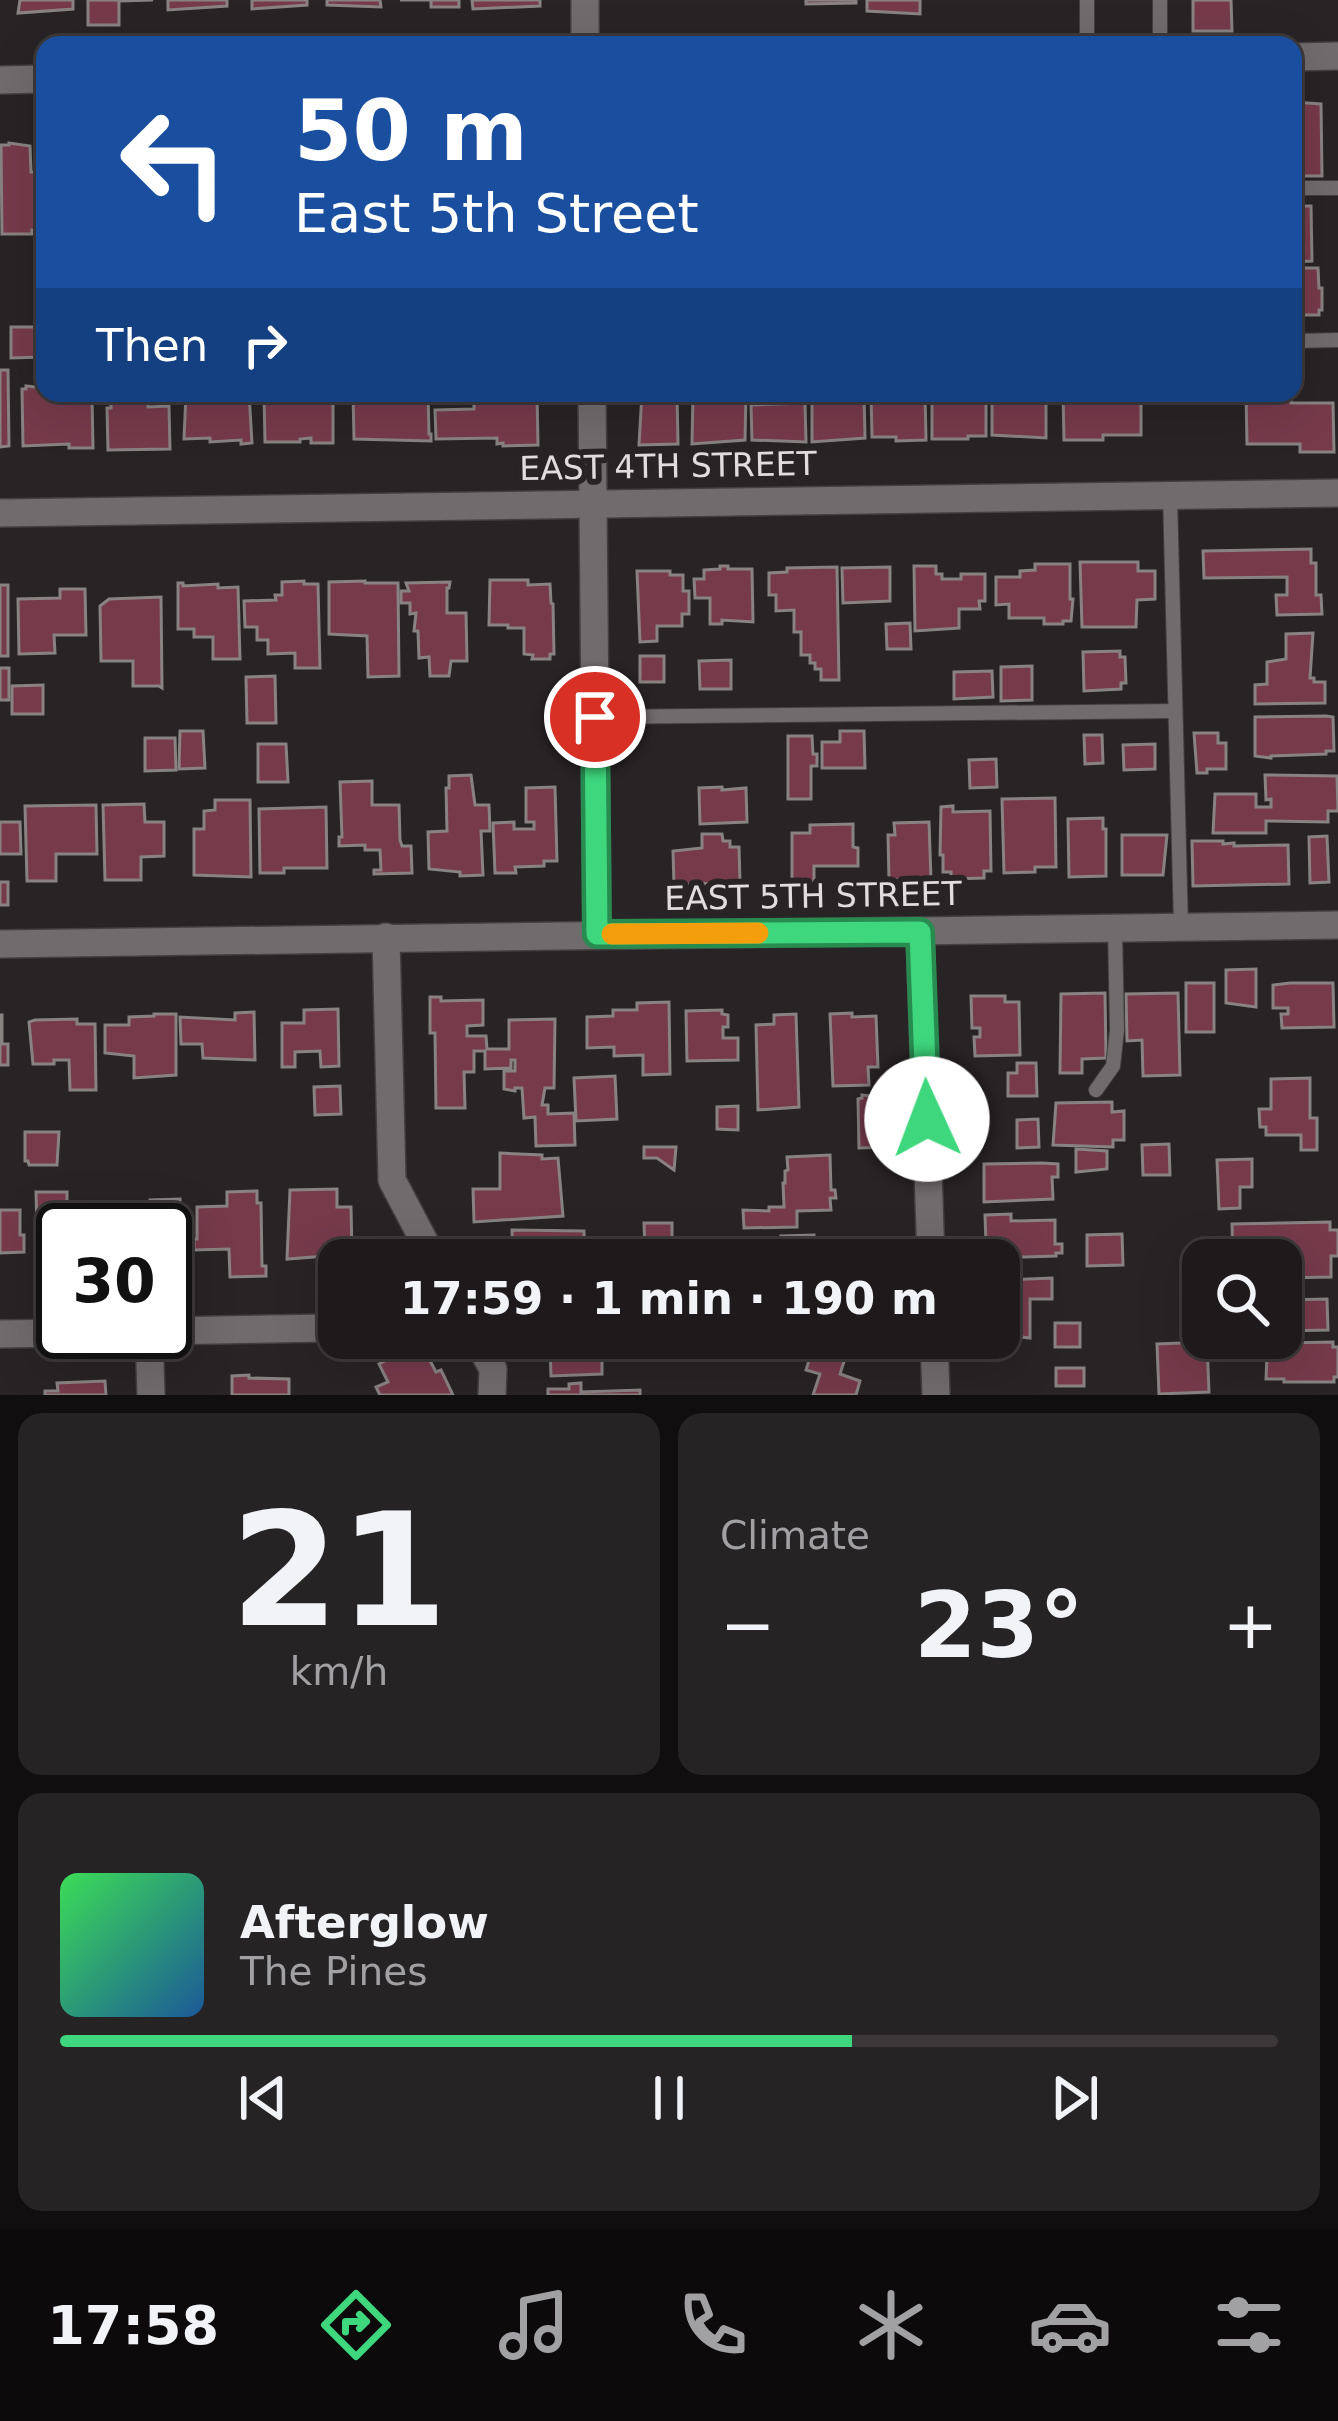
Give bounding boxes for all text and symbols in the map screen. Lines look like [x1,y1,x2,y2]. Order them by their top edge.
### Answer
text: 50 m [294,82,528,180]
icon: left [96,84,252,240]
text: East 5th Street [294,182,699,245]
icon: right [232,312,298,378]
text: Then [96,319,208,372]
street label: EAST 4TH STREET [519,444,818,488]
pin [544,666,646,768]
icon: arrive [562,684,628,750]
street label: EAST 5TH STREET [664,874,963,918]
position arrow [864,1056,990,1182]
speed limit sign: 30 [36,1203,192,1359]
map controls [1182,1239,1302,1359]
button: search [1182,1239,1302,1359]
text: 17:59 · 1 min · 190 m [400,1272,938,1325]
text: 21 [230,1480,448,1662]
text: Climate [720,1513,870,1558]
text: 23° [914,1573,1084,1678]
text: − [720,1587,775,1664]
text: + [1223,1587,1278,1664]
text: km/h [290,1649,388,1694]
text: Afterglow [240,1896,489,1949]
text: The Pines [240,1949,427,1994]
icon: previous [230,2065,296,2131]
icon: pause [636,2065,702,2131]
icon: next [1042,2065,1108,2131]
icon: directions [314,2283,398,2367]
icon: music [492,2283,576,2367]
icon: phone [671,2283,755,2367]
icon: climate [849,2283,933,2367]
icon: car [1028,2283,1112,2367]
icon: filters [1207,2283,1291,2367]
text: 17:58 [47,2294,219,2357]

